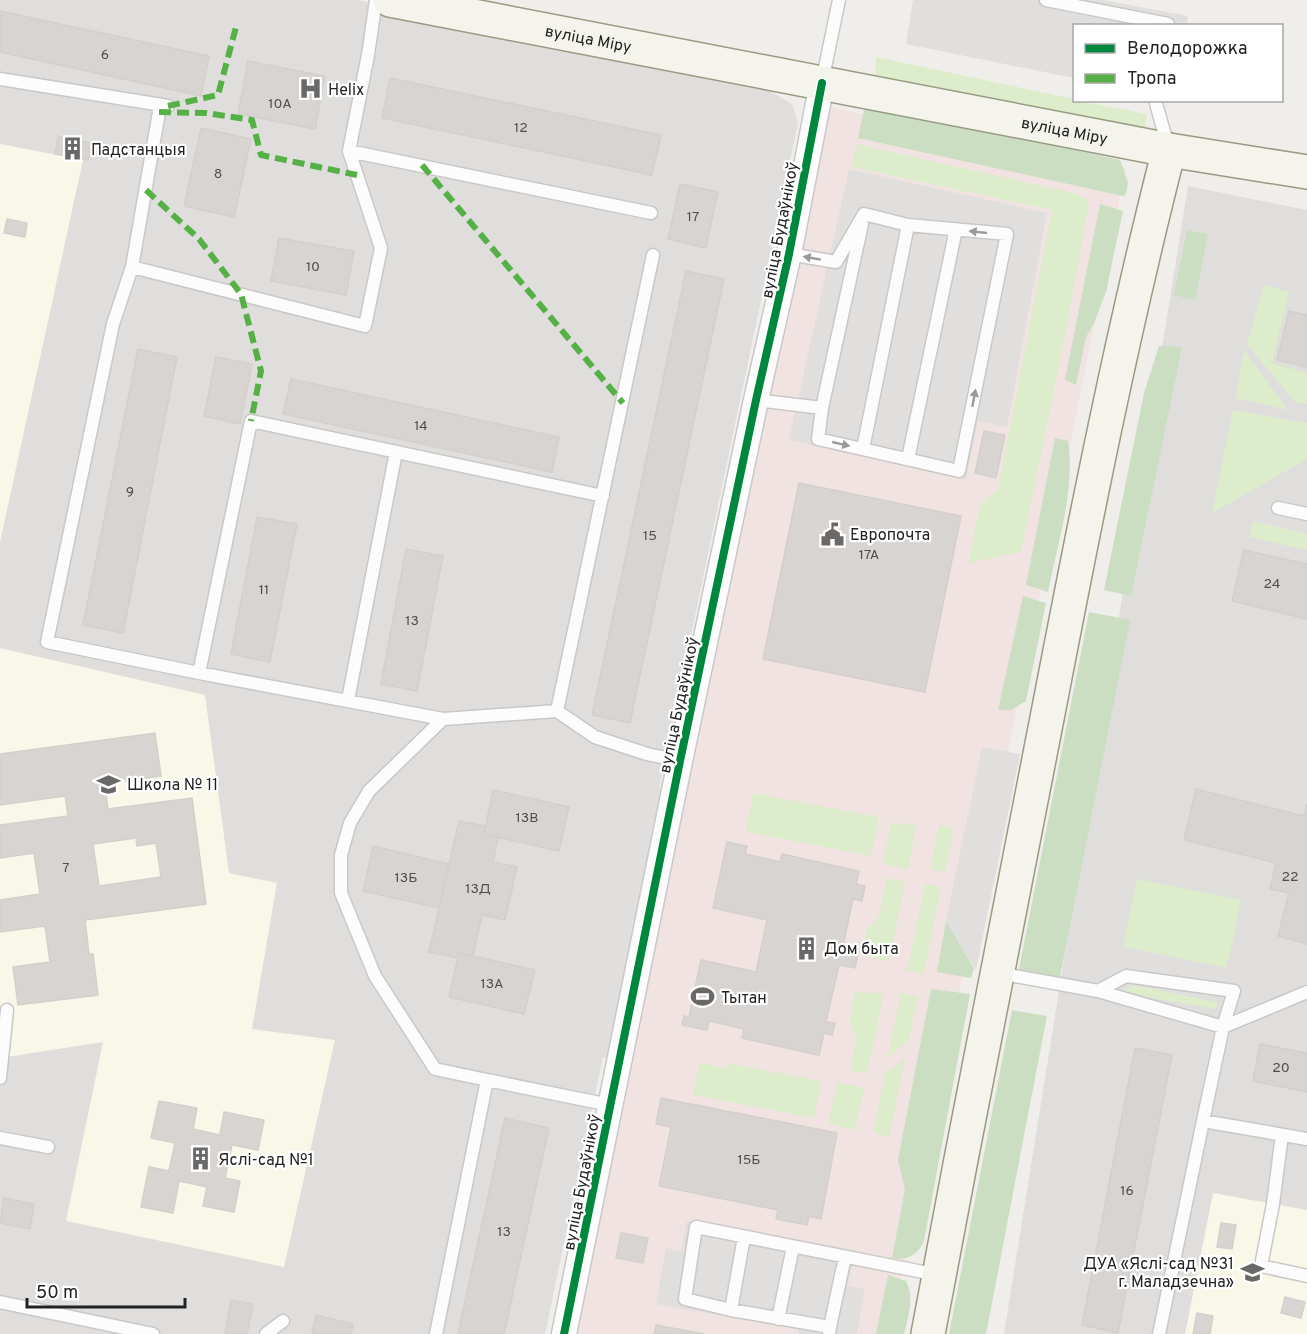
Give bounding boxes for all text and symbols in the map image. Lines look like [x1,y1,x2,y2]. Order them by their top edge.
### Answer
street label: вуліца Міру [543,22,633,58]
legend [1073,24,1283,102]
text: Велодорожка [1127,38,1247,61]
house number: 6 [101,47,109,64]
text: Тропа [1127,68,1176,91]
hospital icon: Helix [297,76,323,102]
place label: Helix [328,81,364,101]
house number: 10А [268,96,292,113]
street label: вуліца Міру [1019,114,1109,150]
house number: 12 [514,120,528,137]
building icon: Падстанцыя [60,136,86,162]
place label: Падстанцыя [91,141,186,161]
street label: вуліца Будаўнікоў [758,161,804,300]
house number: 8 [214,166,222,183]
house number: 17 [687,209,699,226]
one-way arrow [969,227,988,237]
one-way arrow [802,253,821,262]
house number: 10 [306,259,320,276]
one-way arrow [969,388,979,407]
house number: 14 [414,418,428,435]
one-way arrow [832,440,851,450]
house number: 9 [126,484,134,501]
public building icon: Европочта [819,521,845,547]
place label: Европочта [850,526,930,546]
house number: 15 [643,528,657,545]
house number: 17А [859,547,879,564]
house number: 24 [1263,576,1281,593]
house number: 11 [259,582,269,599]
house number: 13 [405,613,419,630]
street label: вуліца Будаўнікоў [656,636,704,775]
school or university icon: Школа № 11 [96,771,122,797]
place label: Школа № 11 [127,776,218,796]
house number: 13В [516,810,538,827]
house number: 7 [62,860,70,877]
house number: 22 [1281,869,1299,886]
house number: 13Б [395,870,417,887]
house number: 13Д [465,881,491,898]
building icon: Дом быта [793,935,819,961]
place label: Дом быта [824,940,899,960]
house number: 13А [480,976,504,993]
sports icon: Тытан [690,984,716,1010]
place label: Тытан [721,989,767,1009]
house number: 20 [1272,1060,1290,1077]
street label: вуліца Будаўнікоў [560,1113,606,1252]
building icon: Яслі-сад №1 [187,1146,213,1172]
place label: Яслі-сад №1 [218,1151,314,1171]
house number: 15Б [737,1152,761,1169]
house number: 16 [1120,1183,1134,1200]
house number: 13 [497,1224,511,1241]
place label: ДУА «Яслі-сад №31 г. Маладзечна» [1083,1255,1234,1293]
school or university icon: ДУА «Яслі-сад №31 г. Маладзечна» [1239,1259,1265,1285]
scale bar [27,1271,184,1309]
text: 50 m [36,1282,78,1305]

